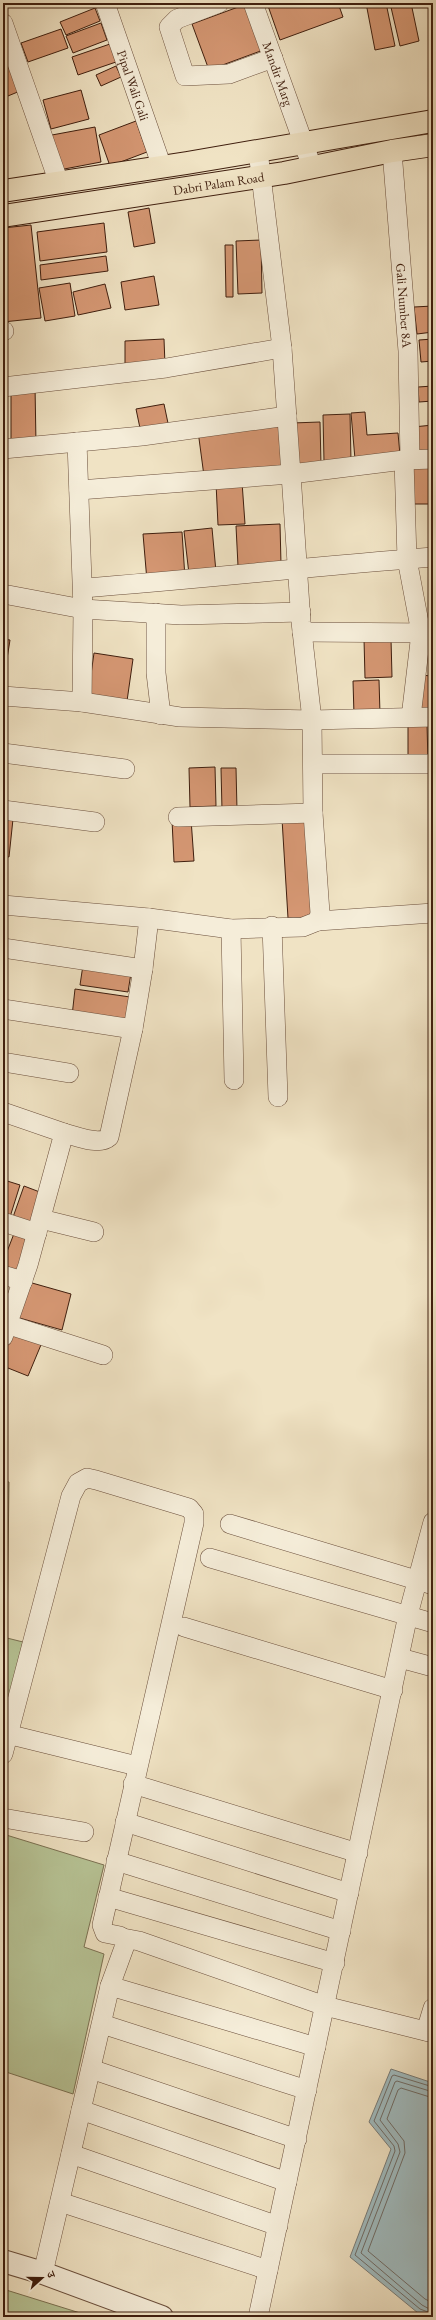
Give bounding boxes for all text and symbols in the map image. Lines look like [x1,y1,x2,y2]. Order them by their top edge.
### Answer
street label: Mandir Marg [259,39,298,108]
street label: Pipal Wali Gali [113,48,154,123]
street label: Dabri Palam Road [172,168,266,198]
street label: Gali Number 8A [393,263,416,349]
north arrow [22,2258,62,2298]
text: उ [43,2268,59,2281]

